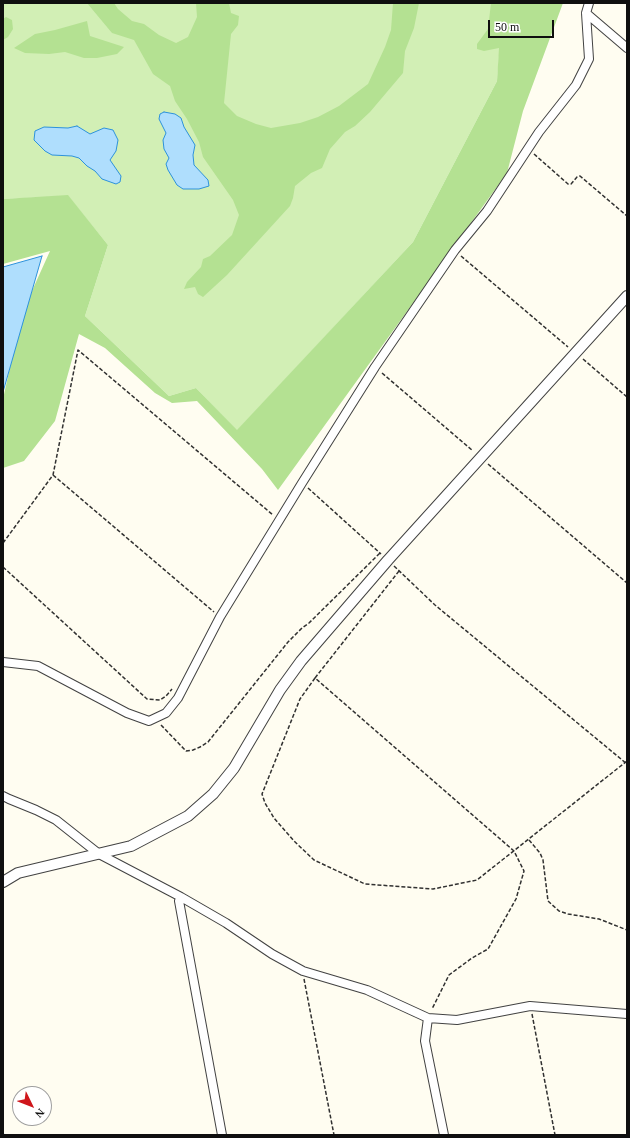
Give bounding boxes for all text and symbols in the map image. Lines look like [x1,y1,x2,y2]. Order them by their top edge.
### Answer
scale bar [490,12,556,38]
text: 50 m [495,20,519,34]
north arrow [12,1086,52,1126]
text: N [33,1106,47,1120]

